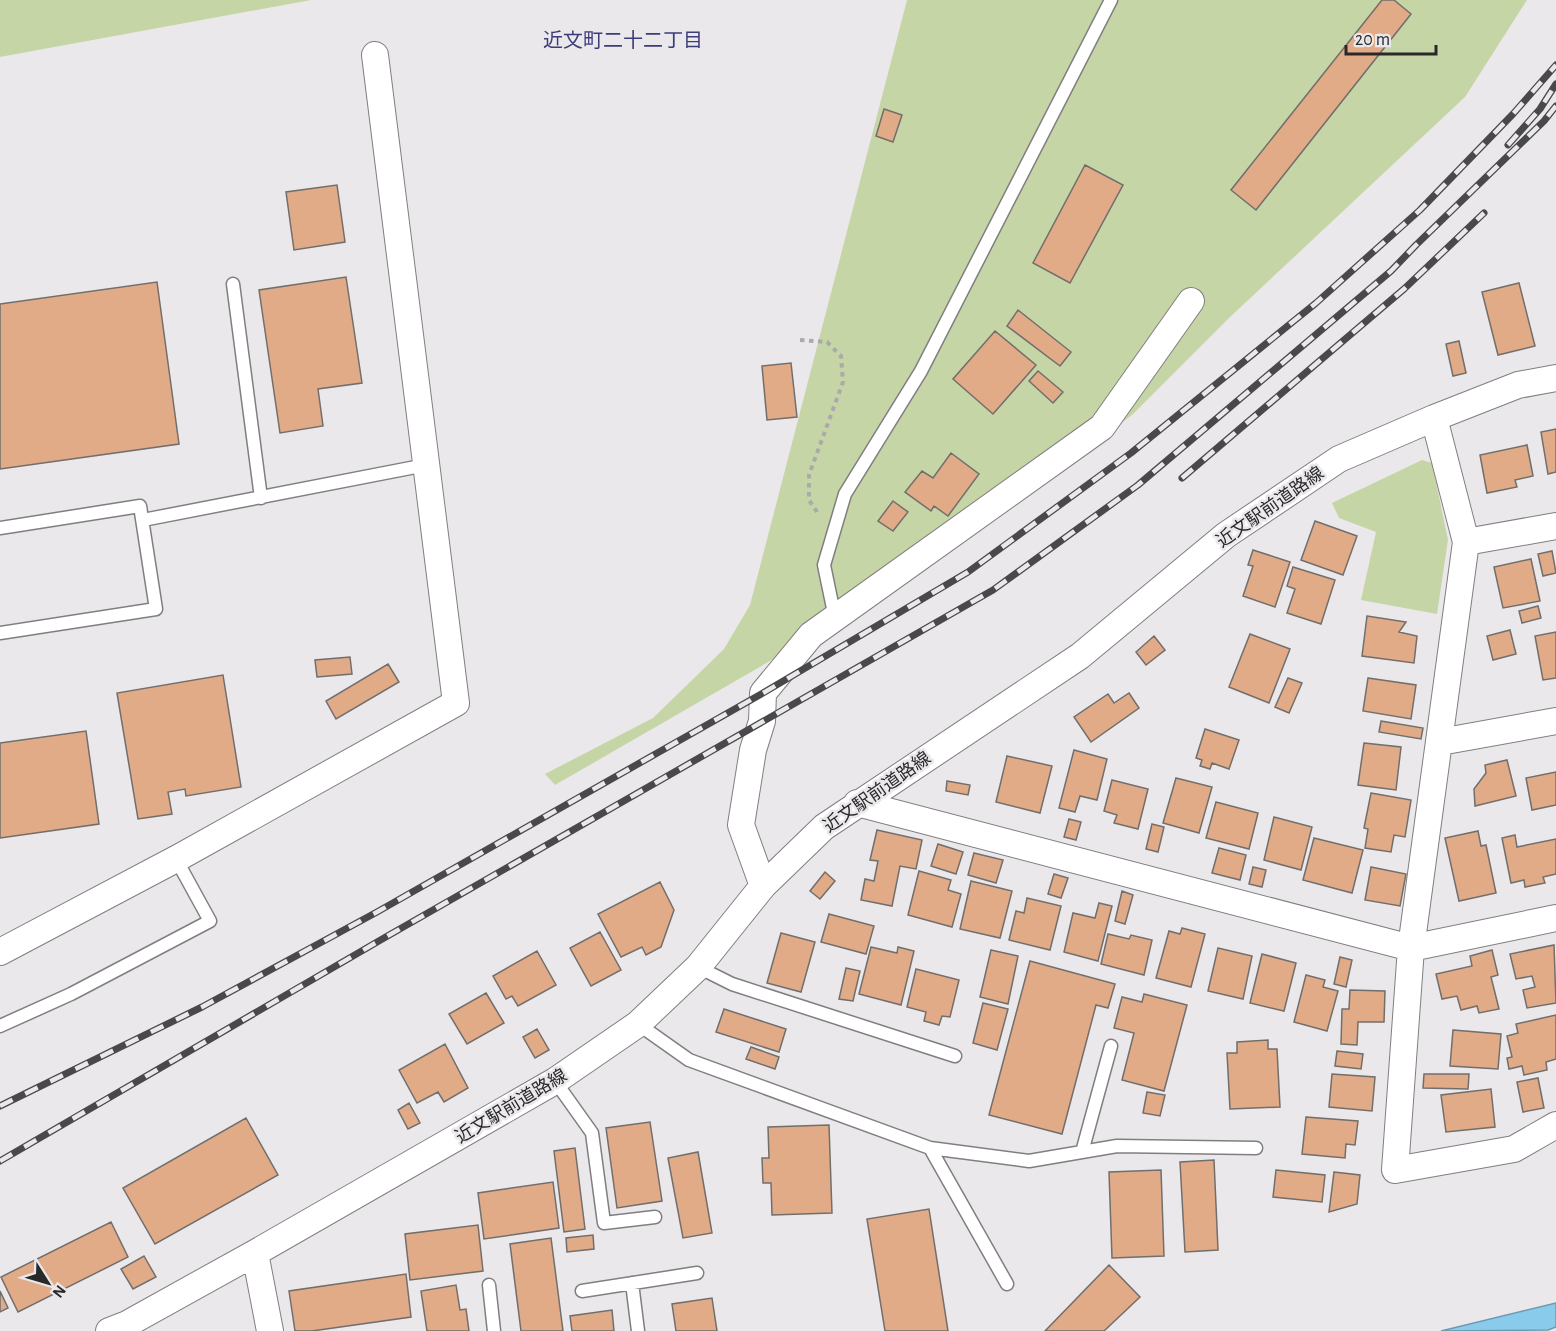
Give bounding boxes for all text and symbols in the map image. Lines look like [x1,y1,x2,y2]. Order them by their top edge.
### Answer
scale bar [1346,18,1436,56]
district label: 近文町二十二丁目 [543,30,703,51]
text: 20 m [1355,31,1390,49]
street label: 近文駅前道路線 [1213,463,1327,551]
street label: 近文駅前道路線 [820,748,934,836]
street label: 近文駅前道路線 [452,1065,570,1147]
north arrow [18,1253,78,1313]
text: N [49,1282,69,1301]

